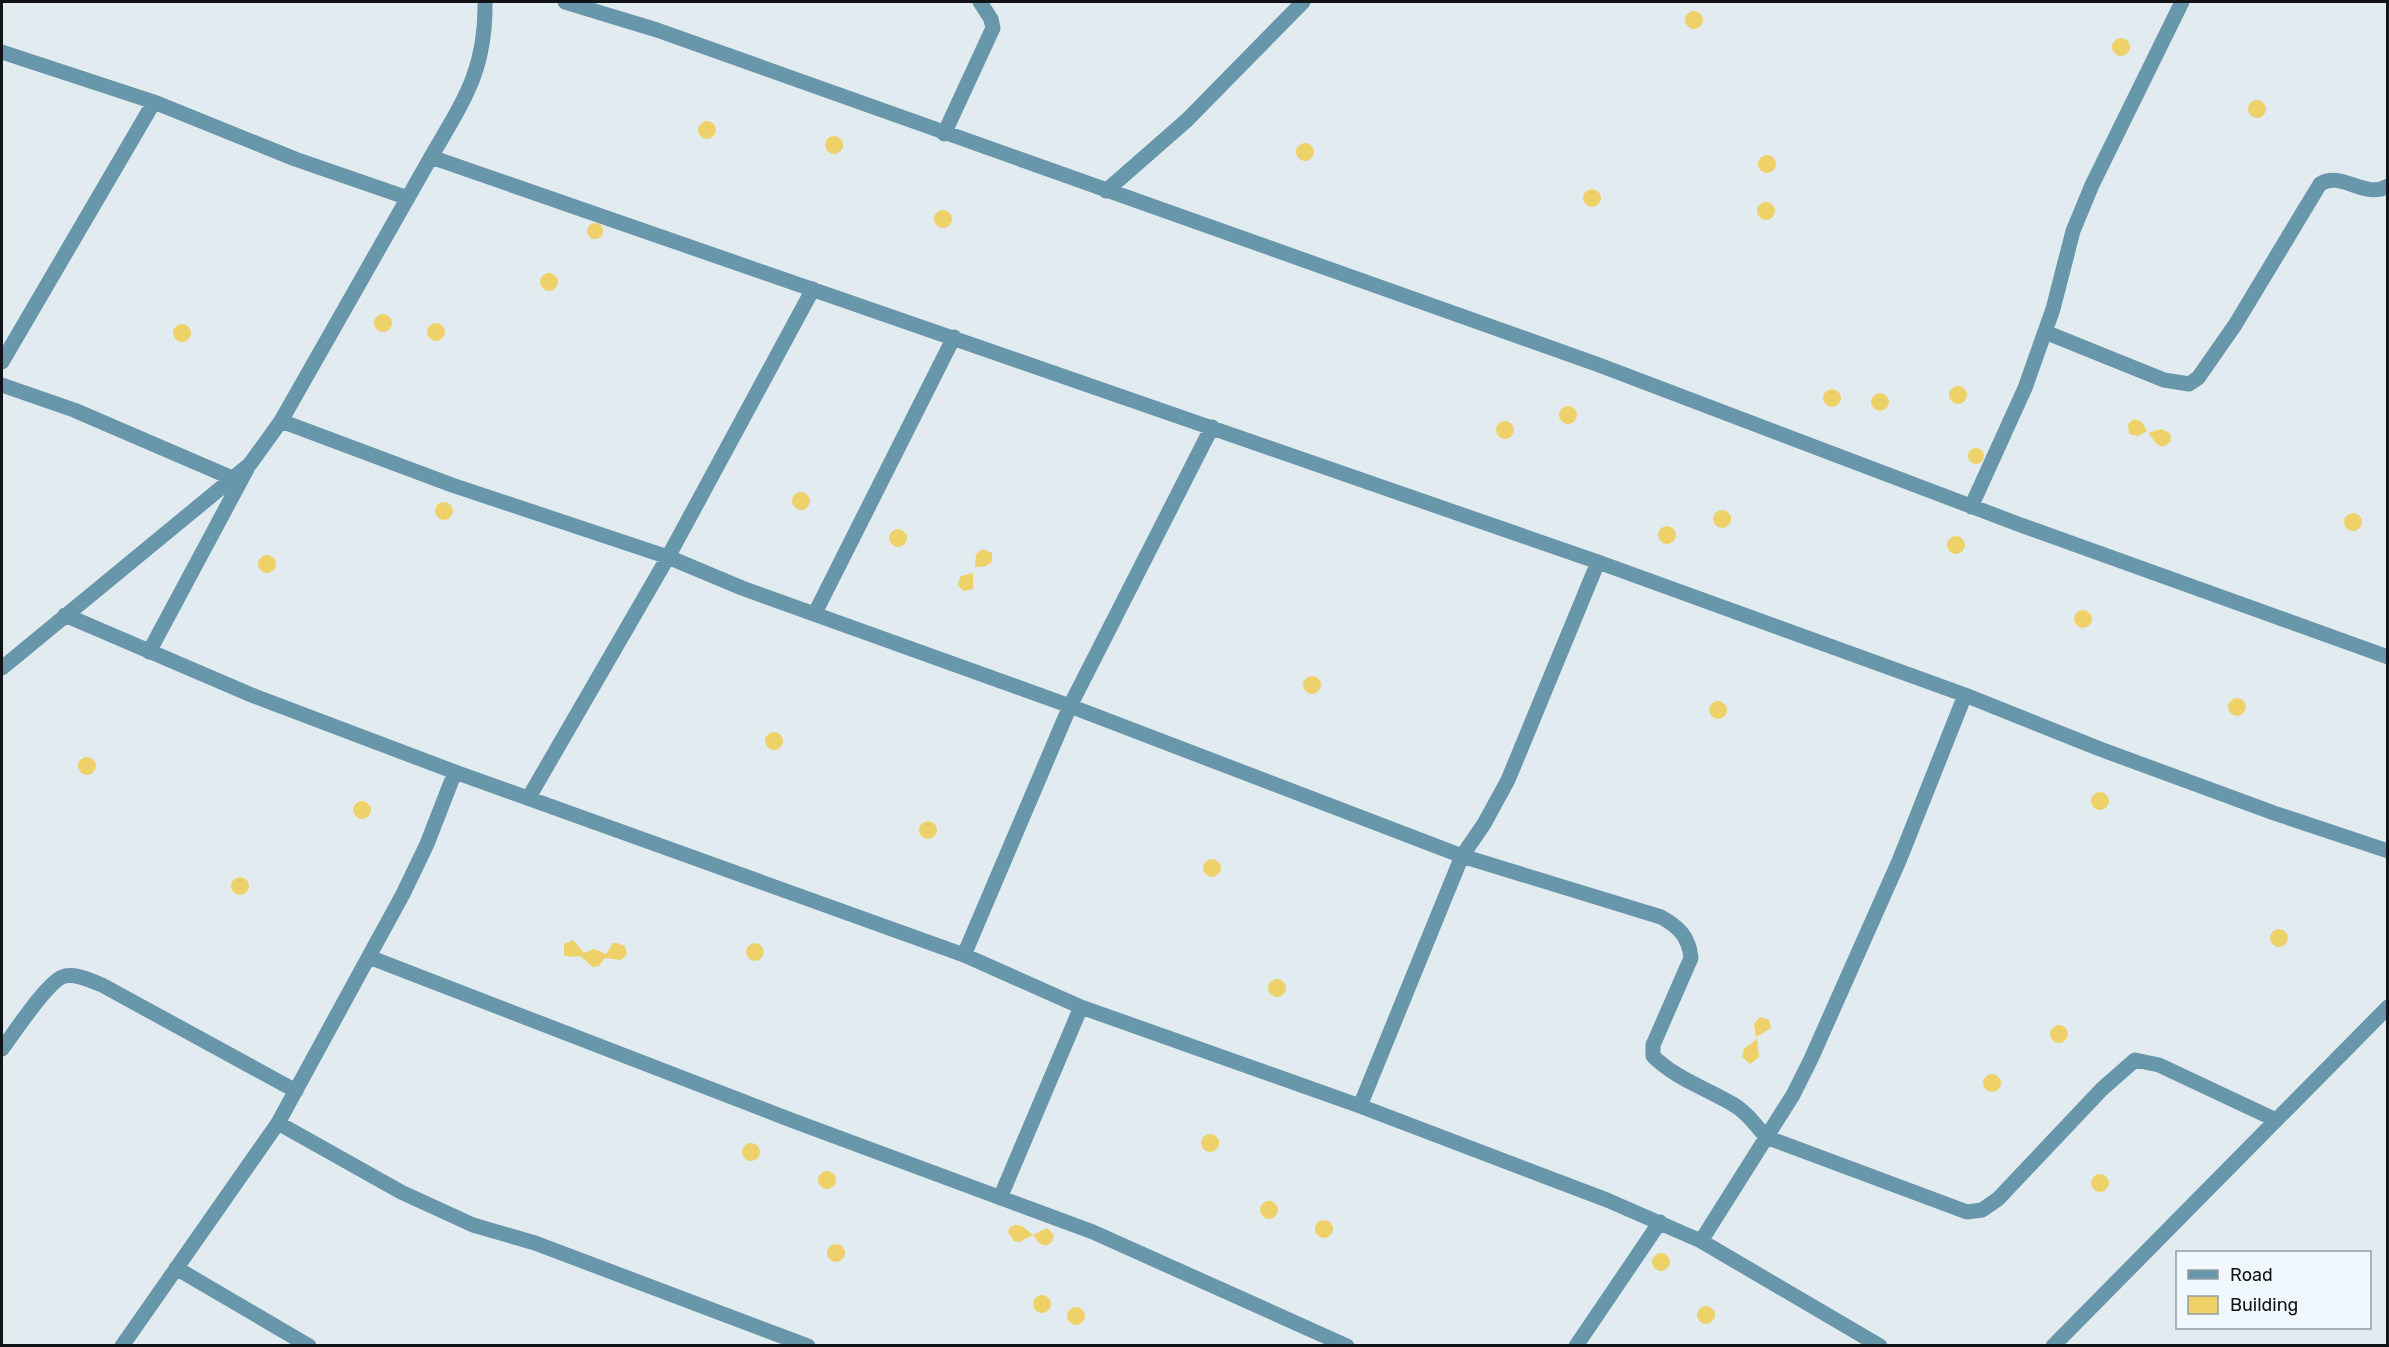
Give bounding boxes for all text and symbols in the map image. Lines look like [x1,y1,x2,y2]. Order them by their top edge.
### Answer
legend [2176,1251,2371,1329]
text: Road [2230,1264,2273,1286]
text: Building [2230,1294,2298,1316]

